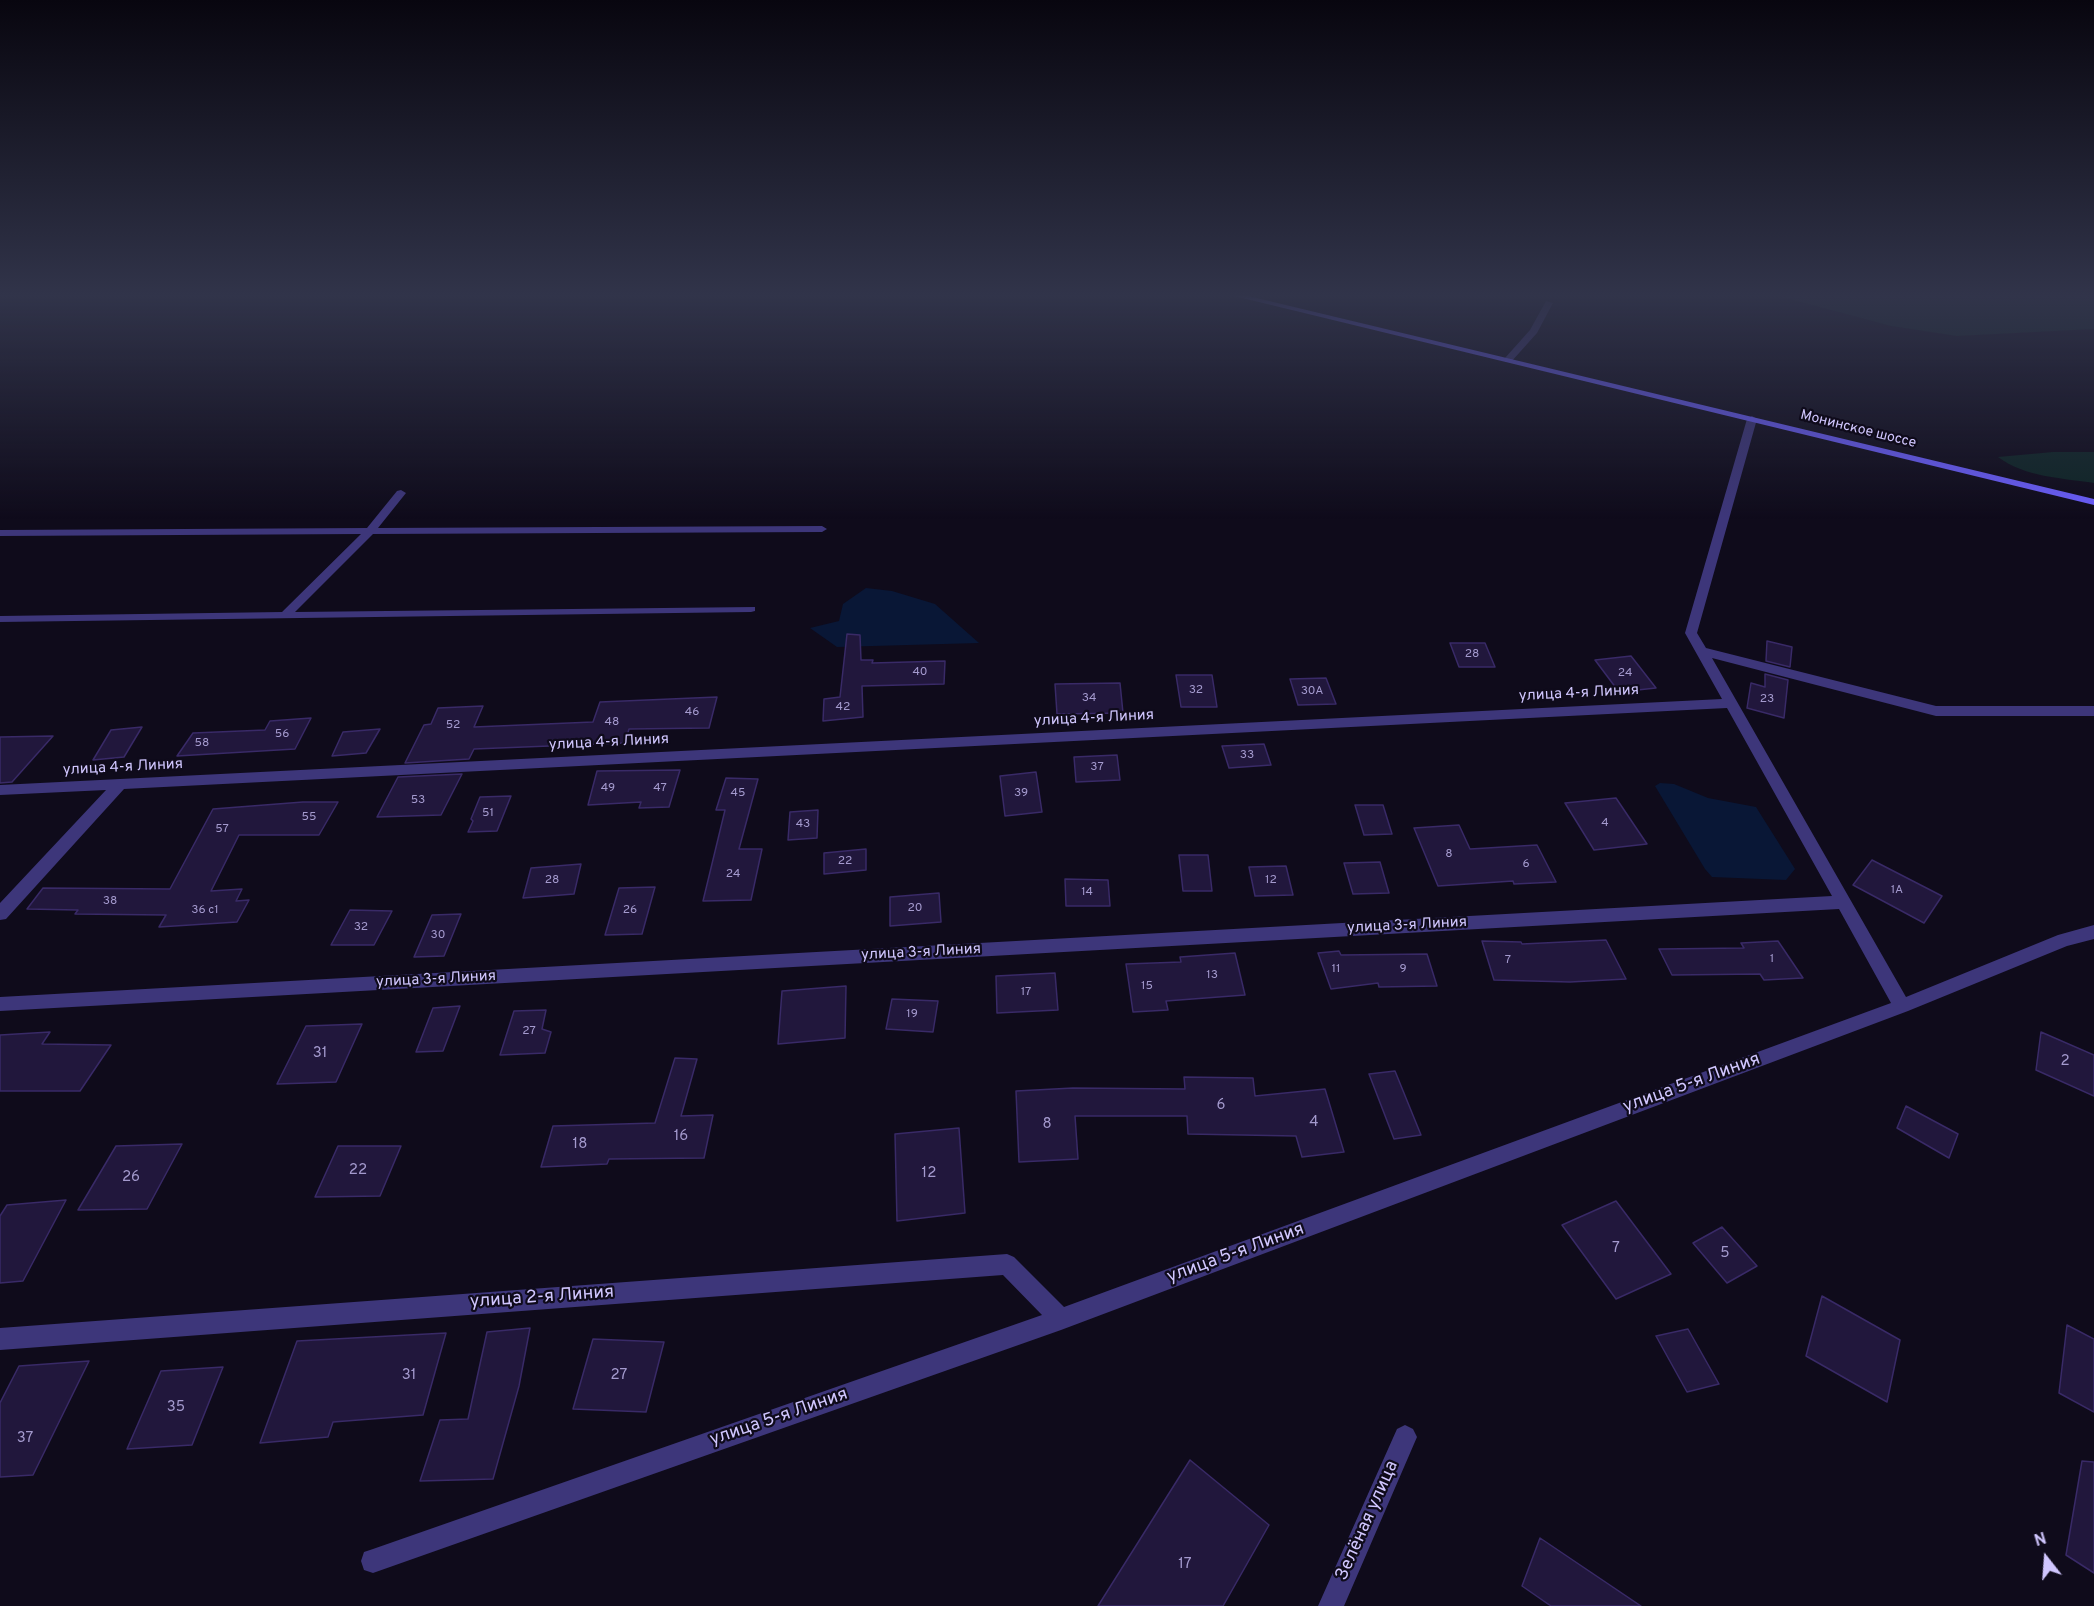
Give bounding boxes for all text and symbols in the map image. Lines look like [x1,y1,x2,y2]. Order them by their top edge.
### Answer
street label: Монинское шоссе [1798,407,1918,453]
house number: 28 [1465,648,1479,662]
house number: 40 [912,666,928,680]
house number: 24 [1618,667,1632,681]
street label: улица 4-я Линия [1518,682,1640,706]
house number: 32 [1189,684,1203,698]
house number: 30А [1301,685,1323,699]
house number: 34 [1082,692,1096,706]
house number: 23 [1760,693,1774,707]
house number: 42 [836,701,850,715]
house number: 46 [685,706,699,720]
street label: улица 4-я Линия [1033,707,1155,731]
house number: 48 [605,716,619,730]
house number: 52 [446,719,460,733]
house number: 56 [275,728,289,742]
street label: улица 4-я Линия [548,731,670,755]
house number: 58 [195,737,209,751]
house number: 33 [1240,749,1254,763]
street label: улица 4-я Линия [62,756,184,780]
house number: 37 [1090,761,1104,775]
house number: 49 [601,782,615,796]
house number: 47 [653,782,667,796]
house number: 45 [731,787,745,801]
house number: 39 [1014,787,1028,801]
house number: 53 [411,794,425,808]
house number: 51 [482,807,494,821]
house number: 55 [302,811,316,825]
house number: 4 [1601,817,1609,831]
house number: 43 [796,818,810,832]
house number: 57 [215,823,229,837]
house number: 8 [1445,848,1453,862]
house number: 22 [838,855,852,869]
house number: 6 [1522,858,1530,872]
house number: 24 [726,868,740,882]
house number: 28 [545,874,559,888]
house number: 12 [1265,874,1277,888]
house number: 1А [1891,884,1903,898]
house number: 14 [1081,886,1093,900]
house number: 38 [103,895,117,909]
house number: 20 [907,902,923,916]
house number: 36 с1 [191,904,219,918]
house number: 26 [623,904,637,918]
street label: улица 3-я Линия [1347,914,1467,938]
house number: 32 [354,921,368,935]
house number: 30 [431,929,445,943]
street label: улица 3-я Линия [861,941,981,965]
house number: 1 [1770,953,1774,967]
house number: 7 [1505,954,1511,968]
house number: 11 [1332,963,1340,977]
house number: 9 [1399,963,1407,977]
street label: улица 3-я Линия [376,968,496,992]
house number: 13 [1206,969,1218,983]
house number: 15 [1141,980,1153,994]
house number: 17 [1021,986,1031,1000]
house number: 19 [906,1008,918,1022]
house number: 27 [522,1025,536,1039]
house number: 31 [313,1045,327,1063]
street label: улица 5-я Линия [1620,1049,1764,1119]
house number: 2 [2060,1053,2070,1071]
house number: 6 [1217,1097,1225,1115]
house number: 4 [1309,1114,1319,1132]
house number: 8 [1042,1116,1052,1134]
house number: 16 [674,1128,688,1146]
house number: 18 [573,1136,587,1154]
house number: 22 [349,1162,367,1180]
house number: 12 [922,1165,936,1183]
house number: 26 [122,1169,140,1187]
street label: улица 5-я Линия [1164,1219,1308,1289]
house number: 7 [1612,1240,1620,1258]
house number: 5 [1720,1245,1730,1263]
street label: улица 2-я Линия [469,1282,615,1314]
house number: 31 [402,1367,416,1385]
house number: 27 [611,1367,627,1385]
street label: улица 5-я Линия [707,1384,851,1452]
house number: 35 [167,1399,185,1417]
house number: 37 [17,1430,33,1448]
street label: Зелёная улица [1332,1458,1404,1584]
north arrow [2016,1528,2076,1588]
text: N [2032,1530,2049,1552]
house number: 17 [1178,1556,1192,1574]

